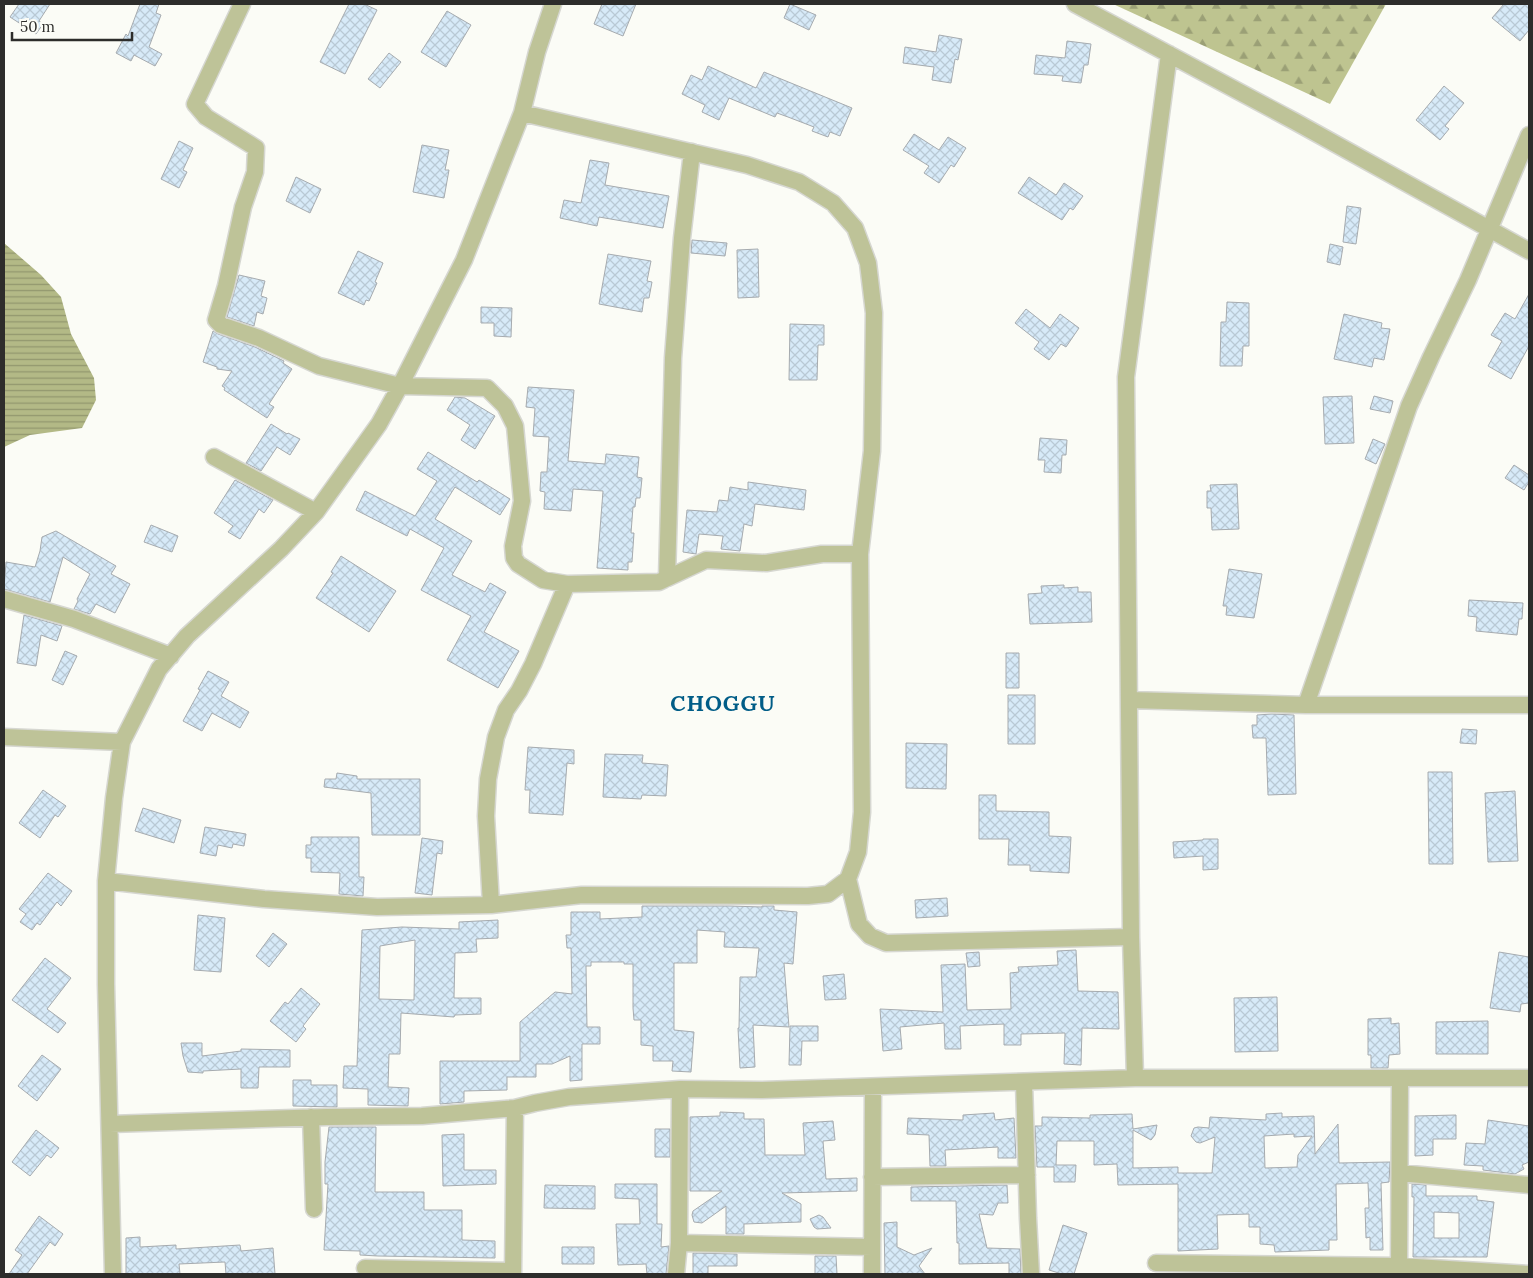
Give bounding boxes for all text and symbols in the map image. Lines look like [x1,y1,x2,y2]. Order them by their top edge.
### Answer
scale bar [12,10,132,42]
text: 50 m [20,17,55,36]
district label: CHOGGU [670,689,776,717]

